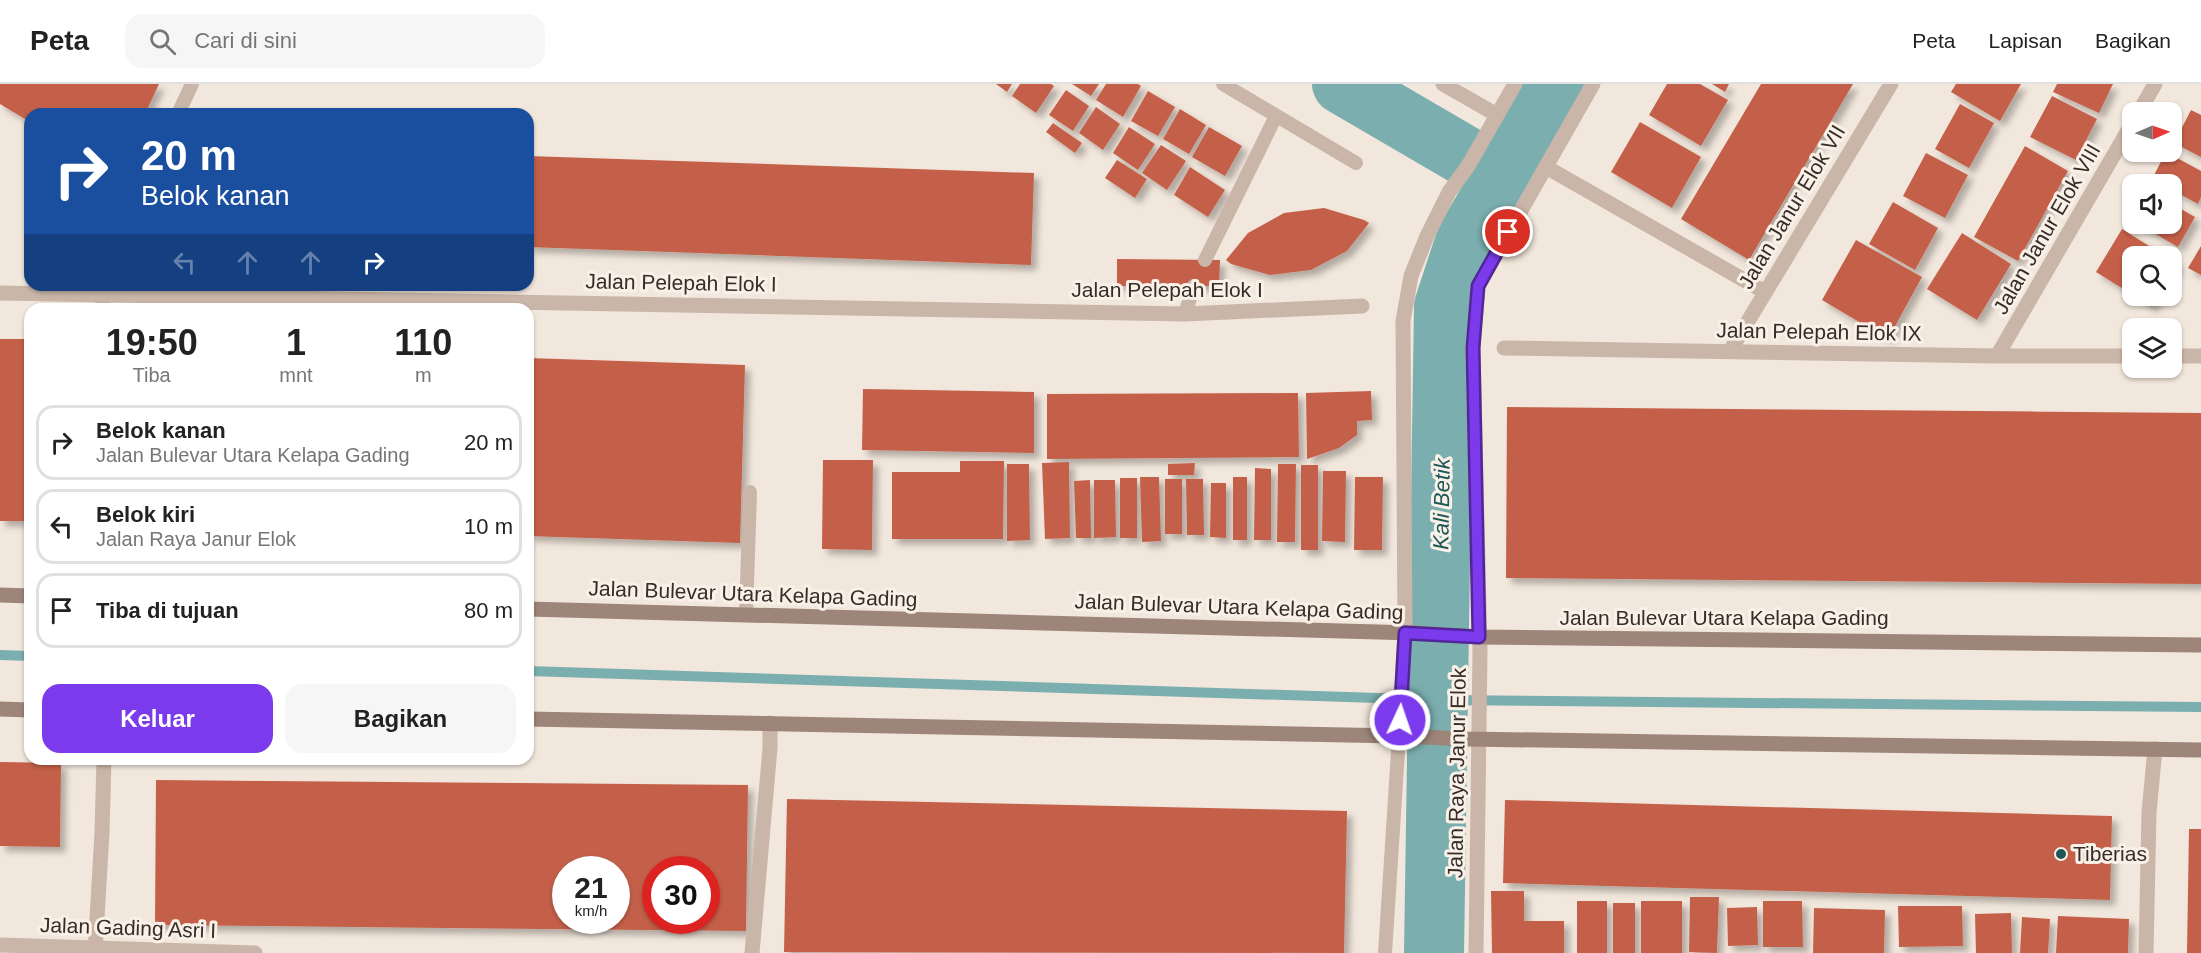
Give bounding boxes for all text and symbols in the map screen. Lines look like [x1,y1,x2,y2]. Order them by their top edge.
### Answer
search box [125,14,545,68]
text: Peta [30,25,89,56]
icon: search [146,25,179,58]
text: Cari di sini [194,28,297,53]
text: Peta [1912,29,1956,52]
text: Lapisan [1989,29,2062,52]
text: Bagikan [2095,29,2171,52]
north arrow [2122,102,2182,162]
map controls [2122,102,2182,378]
street label: Jalan Janur Elok VII [1734,121,1850,293]
icon: right [42,132,120,210]
text: 20 m [141,132,237,179]
street label: Jalan Janur Elok VIII [1988,140,2105,318]
button: sound [2122,174,2182,234]
text: Belok kanan [141,181,290,211]
pin [1482,206,1533,257]
icon: arrive [1491,215,1524,248]
icon: left [168,246,201,279]
icon: ahead [231,246,264,279]
icon: ahead [294,246,327,279]
icon: right [357,246,390,279]
button: search [2122,246,2182,306]
street label: Jalan Pelepah Elok I [585,269,777,296]
street label: Jalan Pelepah Elok I [1071,278,1263,301]
street label: Jalan Pelepah Elok IX [1716,318,1922,345]
button: layers [2122,318,2182,378]
text: 19:50 [106,322,198,363]
text: 1 [286,322,306,363]
text: 110 [394,322,452,363]
text: Tiba [133,364,171,386]
text: mnt [279,364,313,386]
text: m [415,364,432,386]
text: Belok kanan [96,418,226,443]
icon: right [45,426,78,459]
text: 20 m [464,430,513,455]
text: Jalan Bulevar Utara Kelapa Gading [96,444,410,466]
water label: Kali Betik [1428,457,1455,550]
text: Belok kiri [96,502,195,527]
icon: left [45,510,78,543]
text: 10 m [464,514,513,539]
text: Jalan Raya Janur Elok [96,528,296,550]
street label: Jalan Bulevar Utara Kelapa Gading [588,576,918,611]
street label: Jalan Bulevar Utara Kelapa Gading [1074,589,1404,624]
icon: arrive [45,594,78,627]
text: Tiba di tujuan [96,598,239,623]
text: 80 m [464,598,513,623]
street label: Jalan Bulevar Utara Kelapa Gading [1559,606,1889,629]
street label: Jalan Raya Janur Elok [1443,667,1470,878]
button: Keluar [42,684,273,753]
button: Bagikan [285,684,516,753]
position arrow [1368,688,1432,752]
place label: Tiberias [2073,842,2147,865]
marker: Tiberias [2054,847,2068,861]
speed limit sign: 30 [642,856,720,934]
text: 21 [574,871,608,904]
text: km/h [575,902,607,919]
street label: Jalan Gading Asri I [40,913,216,942]

